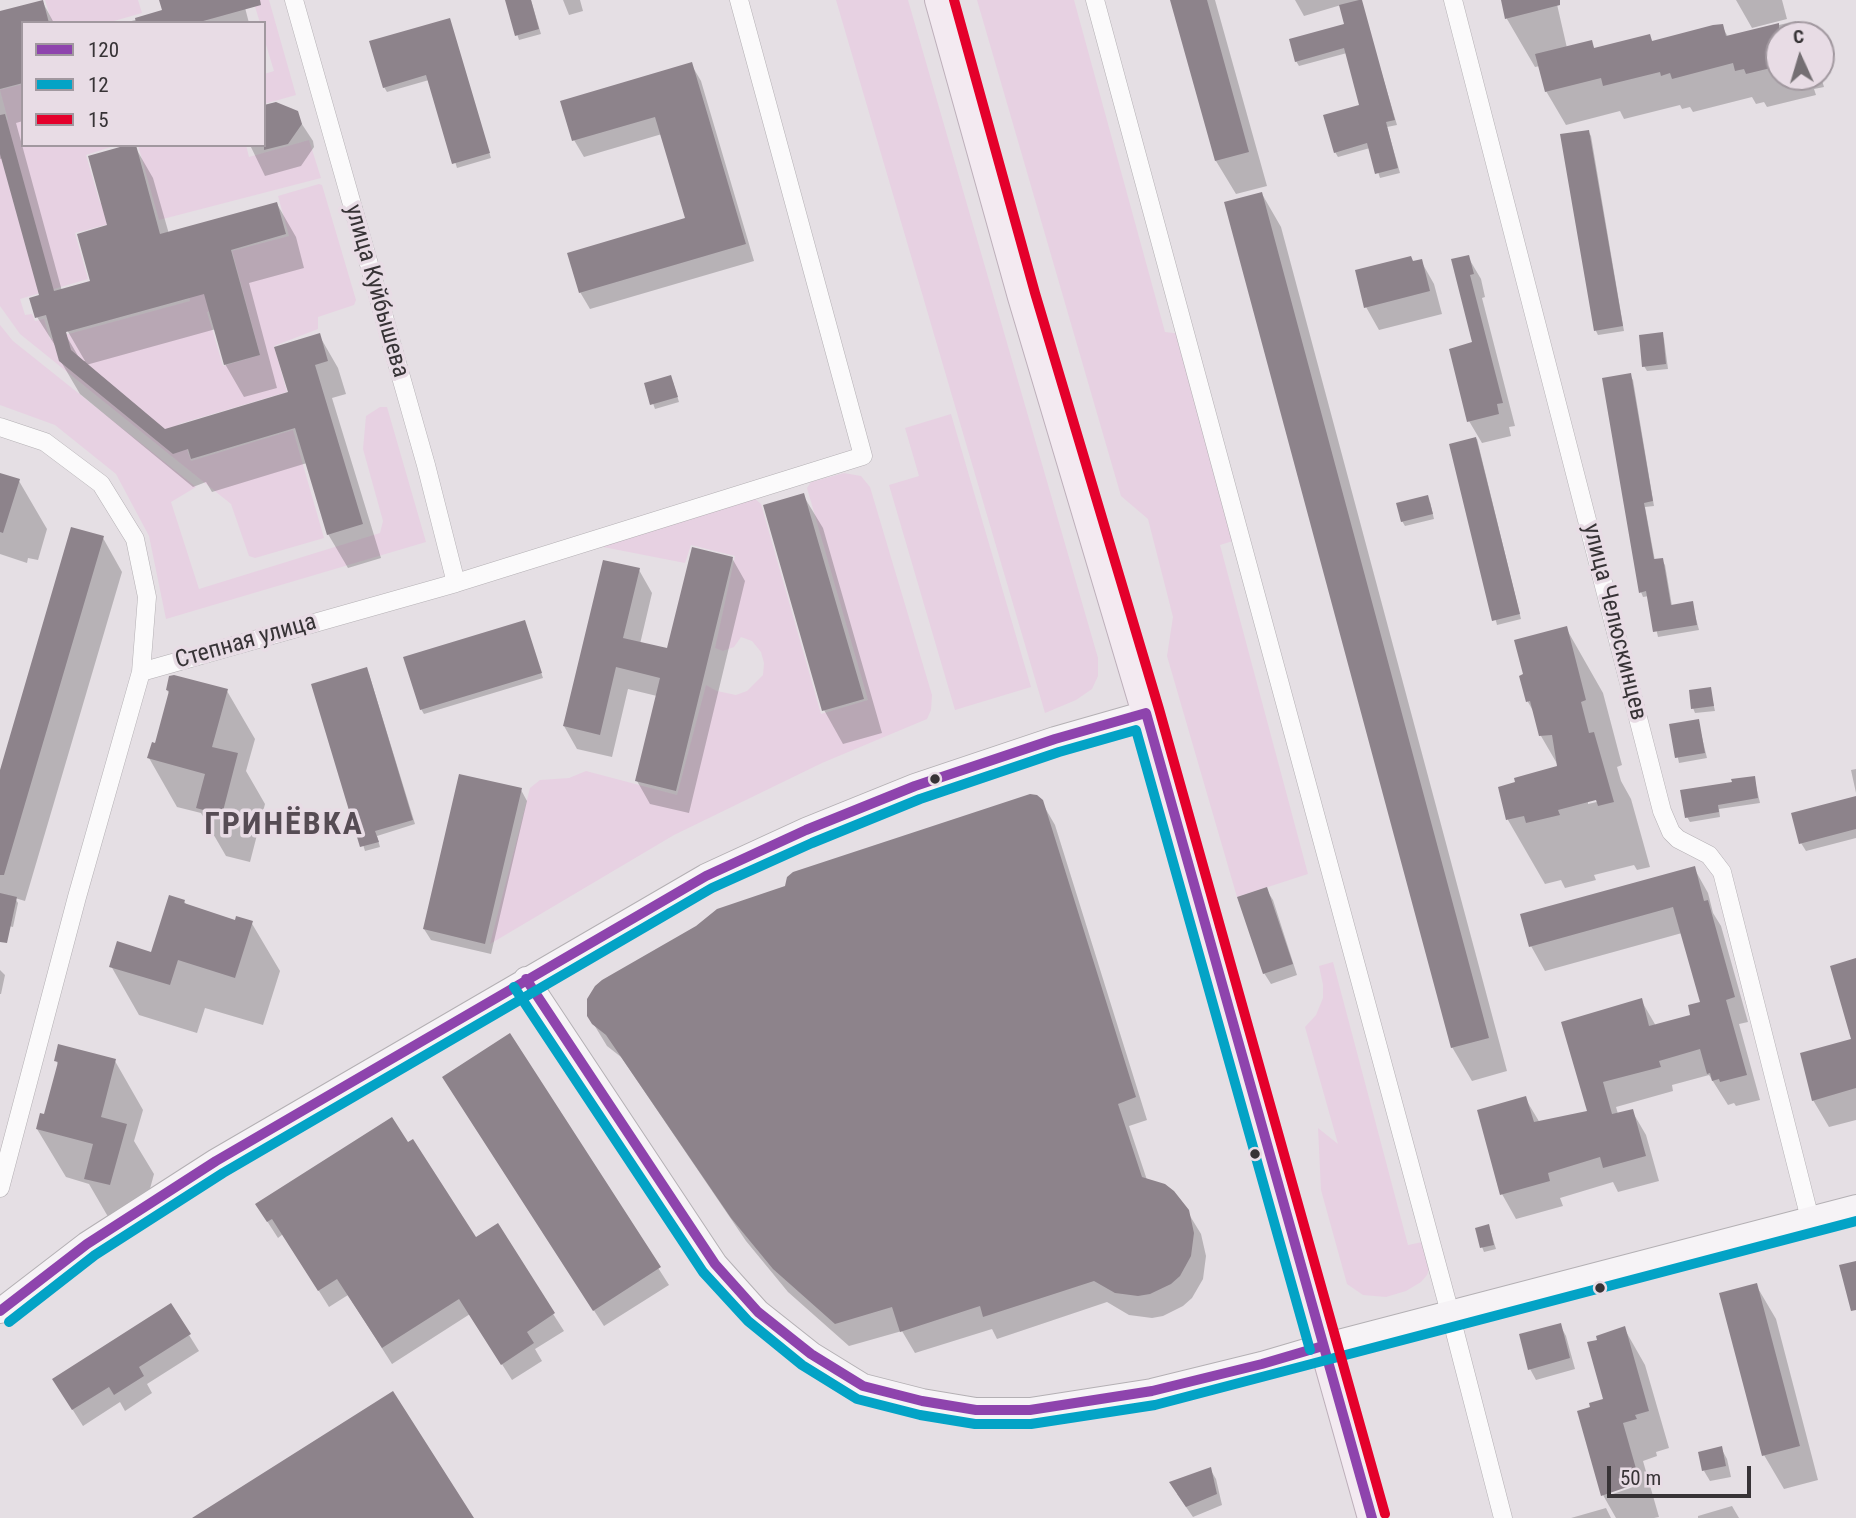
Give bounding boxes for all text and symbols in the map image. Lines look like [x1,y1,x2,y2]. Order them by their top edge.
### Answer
legend [21,21,266,147]
north arrow [1765,21,1835,91]
text: С [1792,25,1805,48]
text: 120 [88,38,119,62]
text: 12 [88,73,109,97]
text: 15 [88,108,109,132]
street label: улица Куйбышева [338,201,414,381]
street label: улица Челюскинцев [1576,521,1652,723]
street label: Степная улица [172,608,320,676]
unlabelled marker [928,772,942,786]
district label: ГРИНЁВКА [205,807,363,845]
unlabelled marker [1248,1147,1262,1161]
unlabelled marker [1593,1281,1607,1295]
scale bar [1611,1452,1755,1496]
text: 50 m [1620,1466,1661,1490]

